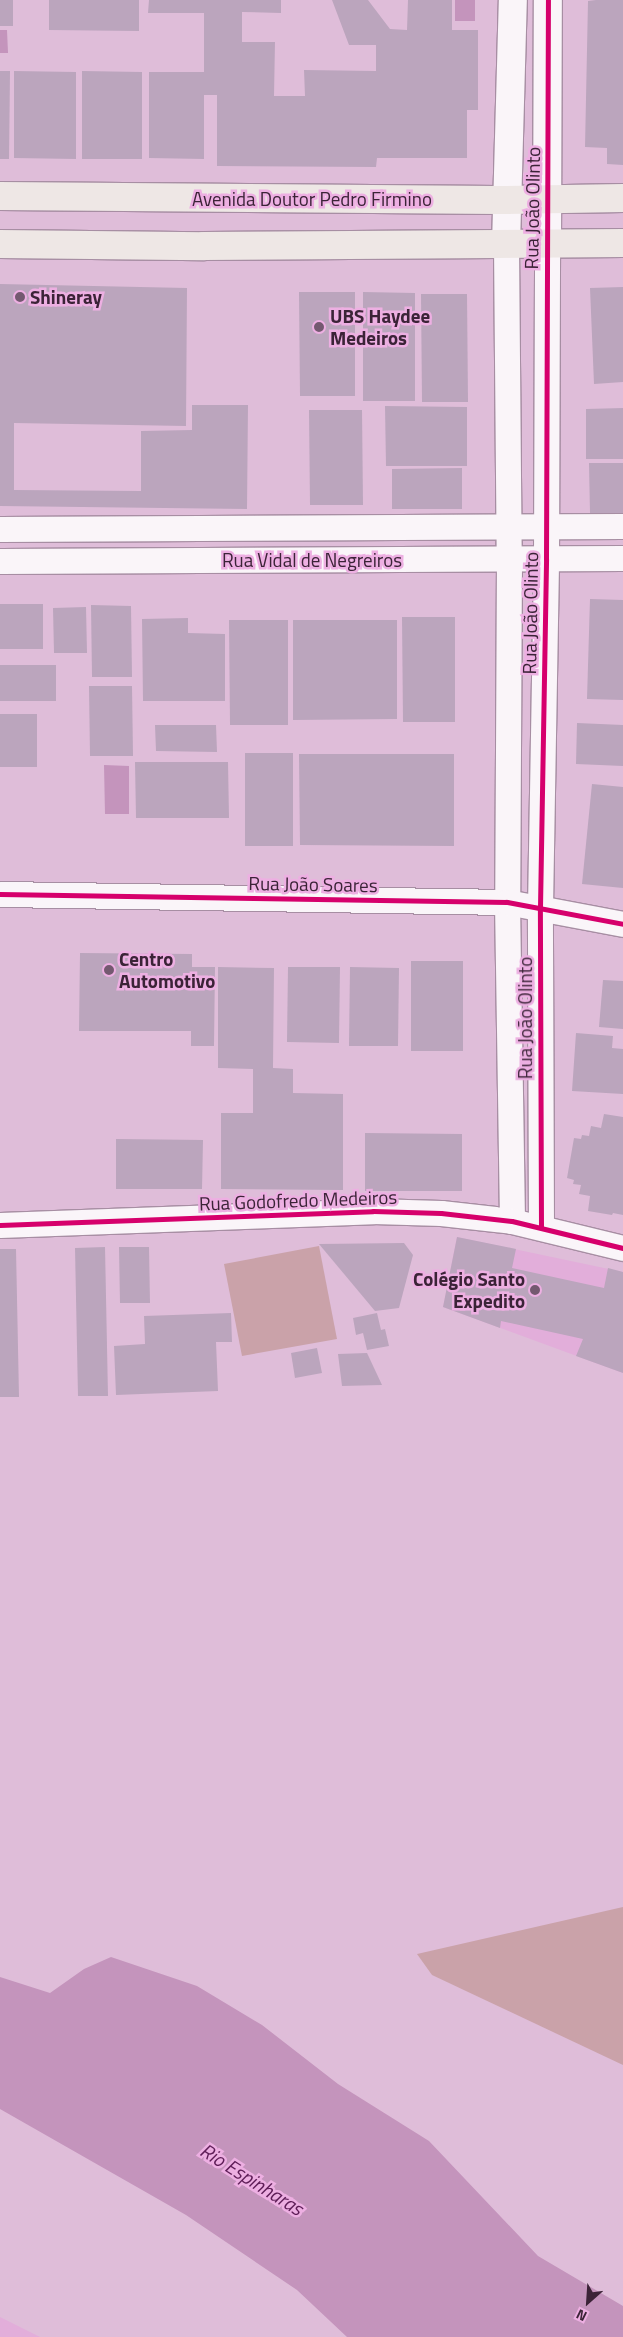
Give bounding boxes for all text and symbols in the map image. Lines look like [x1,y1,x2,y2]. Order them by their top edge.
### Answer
street label: Rua João Olinto [520,147,544,269]
street label: Avenida Doutor Pedro Firmino [192,188,432,210]
place label: Shineray [30,286,102,308]
marker: Shineray [14,291,26,303]
place label: UBS Haydee Medeiros [330,305,430,349]
marker: UBS Haydee Medeiros [312,320,326,334]
street label: Rua Vidal de Negreiros [222,549,402,571]
street label: Rua João Olinto [518,552,542,674]
street label: Rua João Soares [248,871,378,897]
place label: Centro Automotivo [119,948,215,992]
street label: Rua João Olinto [514,957,536,1079]
marker: Centro Automotivo [103,964,115,976]
street label: Rua Godofredo Medeiros [199,1185,397,1215]
place label: Colégio Santo Expedito [413,1268,525,1312]
marker: Colégio Santo Expedito [529,1284,541,1296]
water label: Rio Espinharas [196,2138,308,2220]
north arrow [563,2277,613,2327]
text: N [572,2304,590,2327]

